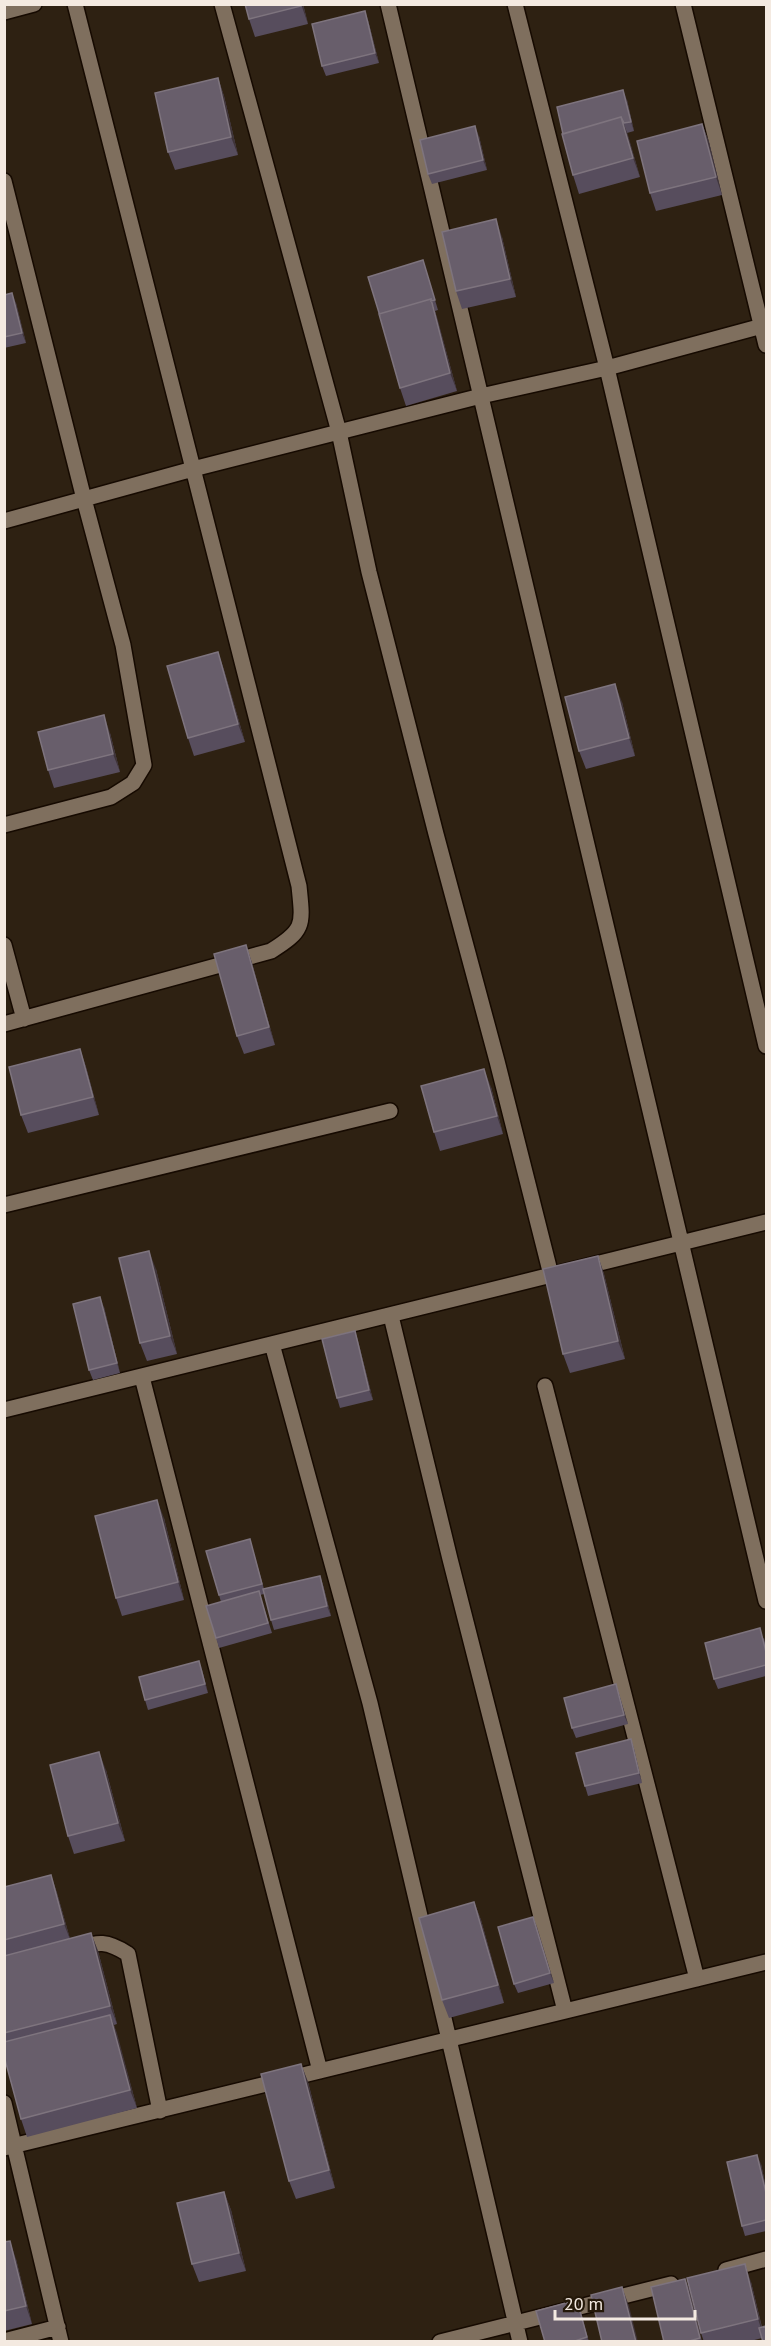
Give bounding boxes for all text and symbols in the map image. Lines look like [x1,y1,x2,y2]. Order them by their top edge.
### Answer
scale bar [555,2283,694,2321]
text: 20 m [564,2292,603,2315]

